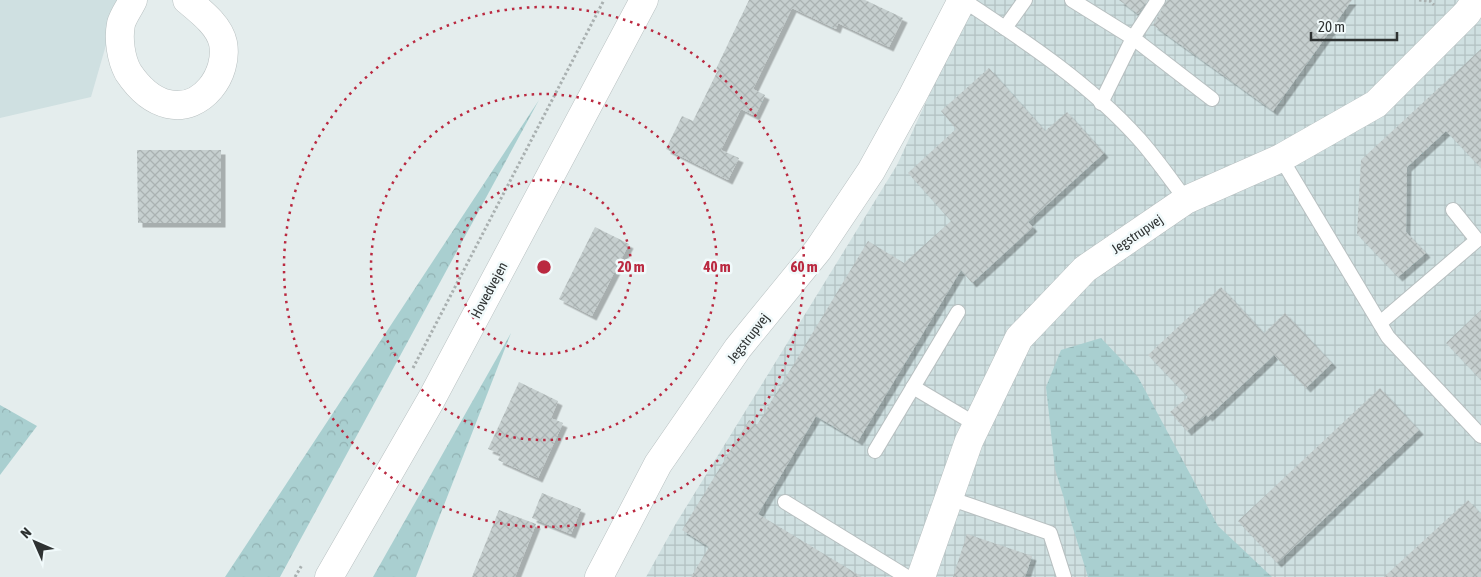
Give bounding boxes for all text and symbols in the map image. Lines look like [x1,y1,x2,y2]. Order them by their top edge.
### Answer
scale bar [1311,10,1397,42]
text: 20 m [1318,18,1345,35]
street label: Jegstrupvej [1108,211,1166,257]
centre of rings [535,258,553,276]
text: 20 m [618,258,645,275]
text: 40 m [703,258,731,275]
text: 60 m [791,258,818,275]
street label: Hovedvejen [468,259,510,321]
street label: Jegstrupvej [724,310,772,366]
north arrow [10,517,60,567]
text: N [17,524,34,541]

